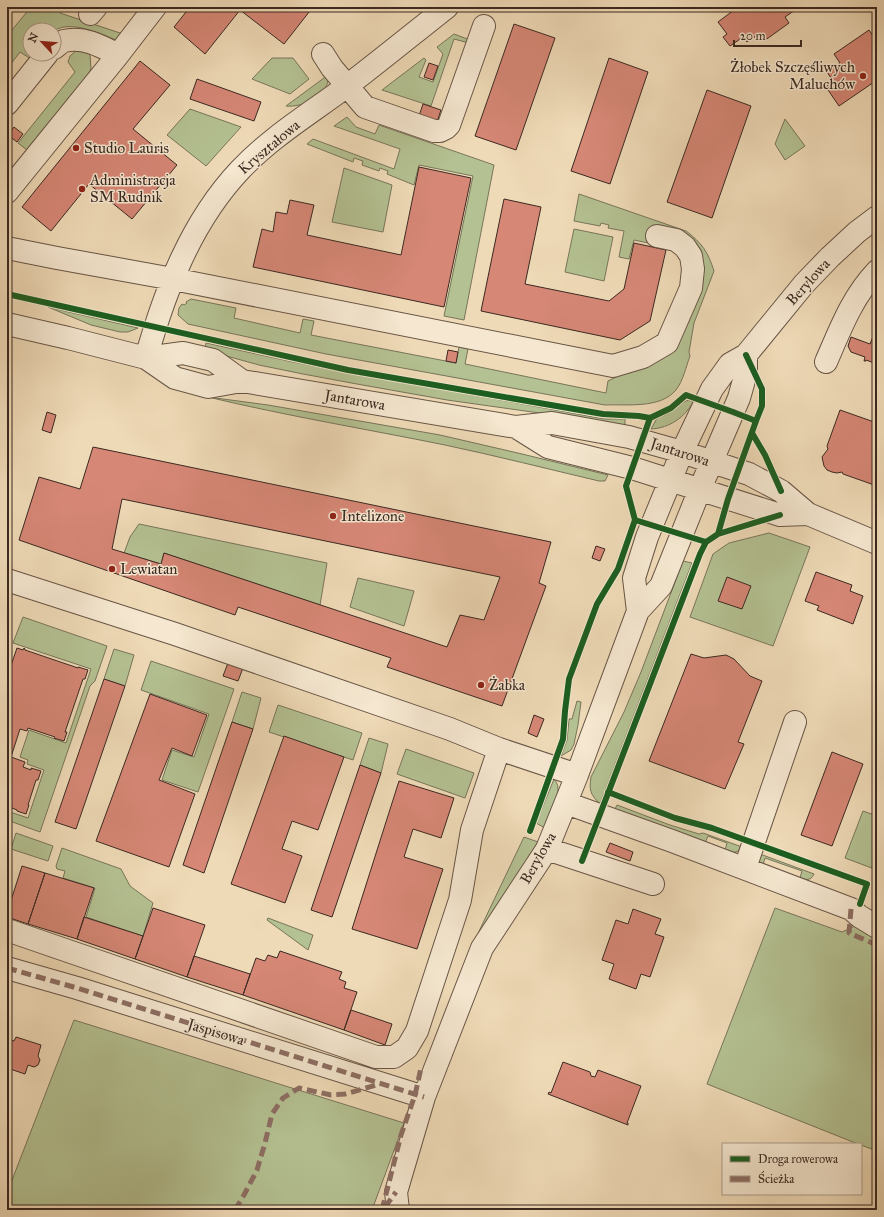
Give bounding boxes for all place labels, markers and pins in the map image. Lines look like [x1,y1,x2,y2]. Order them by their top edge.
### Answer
place label: Żłobek Szczęśliwych Maluchów [730,58,856,93]
marker: Żłobek Szczęśliwych Maluchów [858,71,868,81]
place label: Studio Lauris [84,139,169,157]
marker: Studio Lauris [71,143,81,153]
place label: Administracja SM Rudnik [89,171,176,206]
marker: Administracja SM Rudnik [77,184,87,194]
place label: Intelizone [341,507,404,525]
marker: Intelizone [328,511,338,521]
place label: Lewiatan [120,560,177,578]
marker: Lewiatan [107,564,117,574]
place label: Żabka [489,676,526,694]
marker: Żabka [476,680,486,690]

